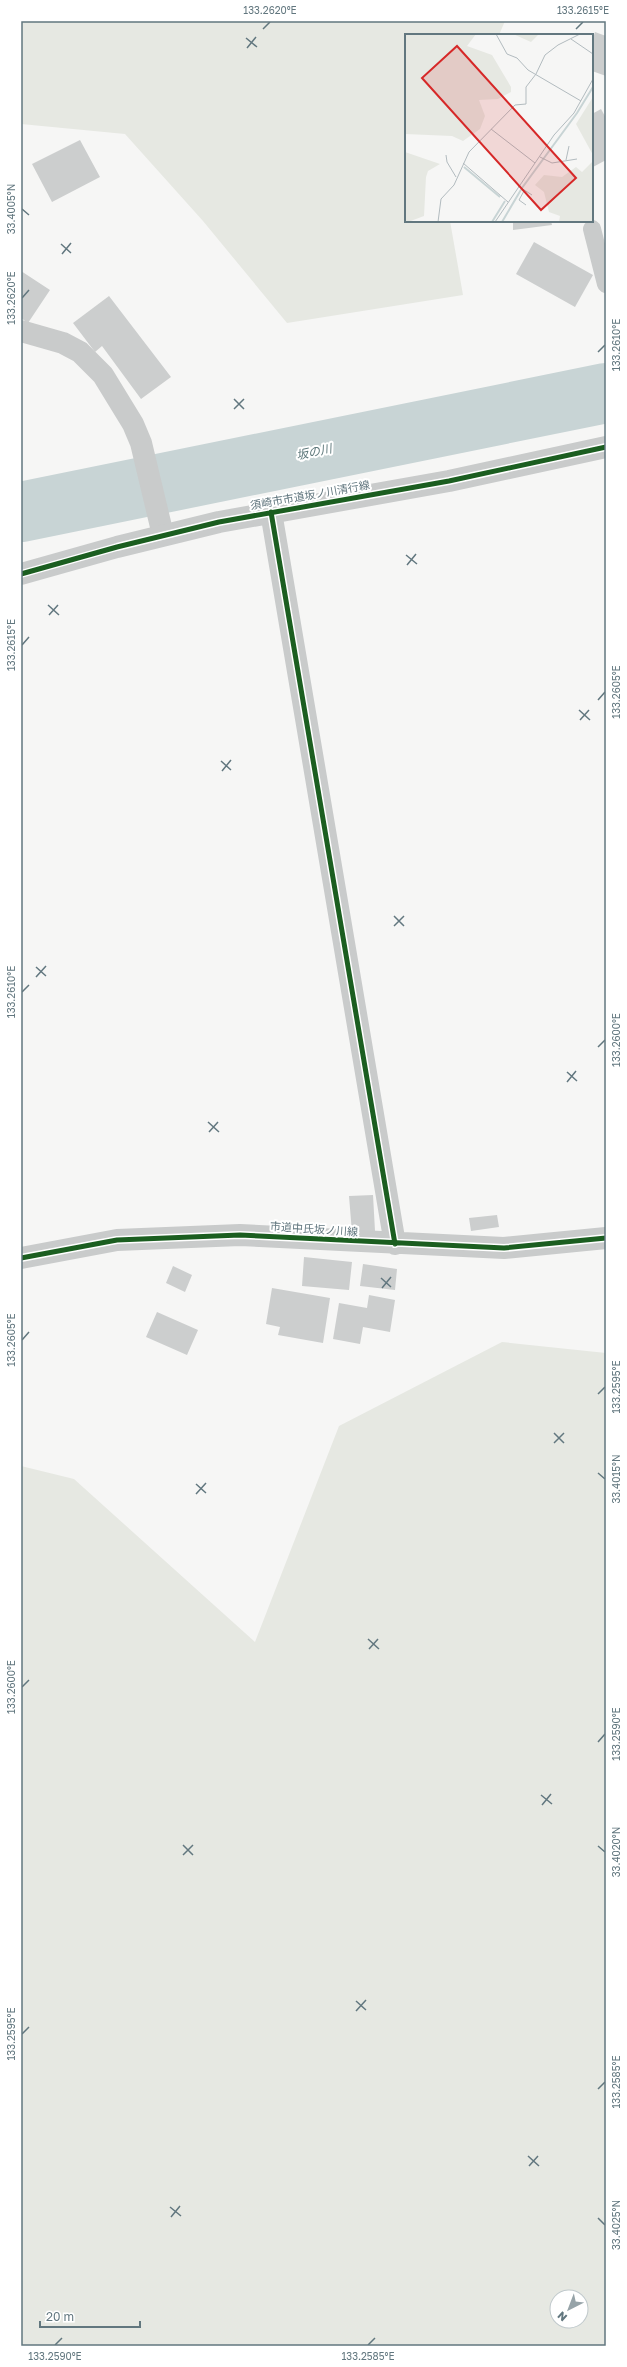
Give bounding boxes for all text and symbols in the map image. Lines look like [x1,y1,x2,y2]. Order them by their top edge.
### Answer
text: 133.2620°E [243,4,297,16]
text: 133.2615°E [557,4,609,16]
inset map [405,34,593,222]
text: 33.4005°N [5,184,17,234]
text: 133.2620°E [5,271,17,325]
text: 133.2610°E [610,319,622,371]
water label: 坂の川 [295,440,335,463]
street label: 須崎市市道坂ノ川清行線 [249,478,371,511]
text: 133.2615°E [5,619,17,671]
text: 133.2605°E [610,665,622,719]
text: 133.2610°E [5,966,17,1018]
text: 133.2600°E [610,1013,622,1067]
street label: 市道中氏坂ノ川線 [270,1219,358,1238]
text: 133.2605°E [5,1313,17,1367]
text: 133.2595°E [610,1361,622,1414]
text: 33.4015°N [610,1454,622,1504]
text: 133.2600°E [5,1660,17,1714]
text: 133.2590°E [610,1707,622,1761]
text: 33.4020°N [610,1827,622,1877]
text: 133.2595°E [5,2008,17,2061]
text: 133.2585°E [610,2055,622,2109]
text: 33.4025°N [610,2200,622,2250]
north arrow [549,2289,589,2329]
scale bar [40,2303,140,2329]
text: 20 m [46,2309,74,2324]
text: N [555,2309,569,2324]
text: 133.2590°E [28,2350,82,2362]
text: 133.2585°E [341,2350,395,2362]

